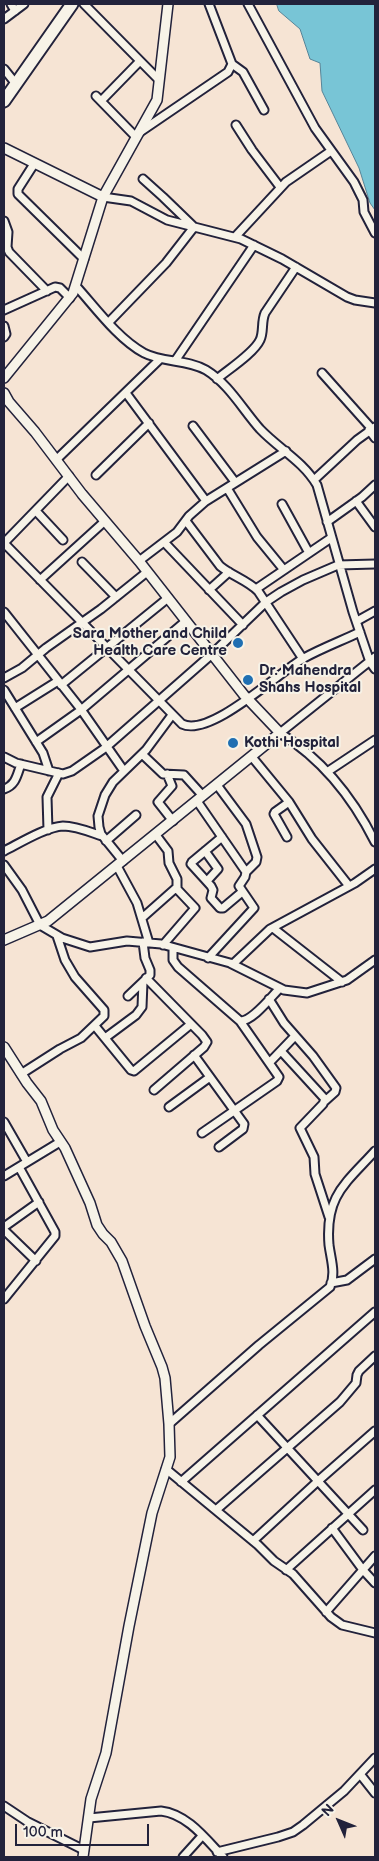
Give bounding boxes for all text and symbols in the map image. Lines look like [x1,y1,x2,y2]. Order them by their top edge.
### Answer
place label: Sara Mother and Child Health Care Centre [73,625,227,660]
marker: Sara Mother and Child Health Care Centre [231,636,245,650]
place label: Dr. Mahendra Shahs Hospital [259,662,361,697]
marker: Dr. Mahendra Shahs Hospital [241,673,255,687]
place label: Kothi Hospital [244,734,340,752]
marker: Kothi Hospital [226,736,240,750]
north arrow [314,1796,364,1846]
text: N [318,1801,338,1820]
scale bar [18,1814,151,1846]
text: 100 m [23,1823,63,1842]

